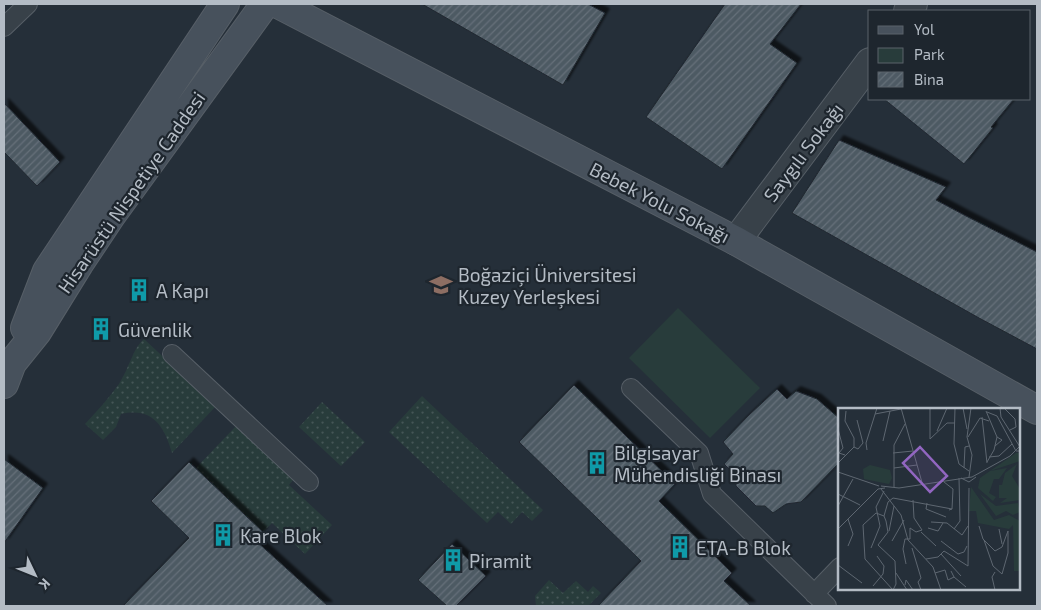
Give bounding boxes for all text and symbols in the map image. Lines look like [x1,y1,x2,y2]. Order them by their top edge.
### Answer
legend [868,10,1031,100]
text: Yol [914,20,935,38]
text: Park [914,45,945,63]
text: Bina [914,70,944,88]
street label: Hisarüstü Nispetiye Caddesi [53,87,209,297]
street label: Saygılı Sokağı [758,98,848,206]
street label: Bebek Yolu Sokağı [586,157,734,247]
place label: Boğaziçi Üniversitesi Kuzey Yerleşkesi [458,263,637,309]
school or university icon: Boğaziçi Üniversitesi Kuzey Yerleşkesi [428,272,454,298]
building icon: A Kapı [126,277,152,303]
place label: A Kapı [156,279,209,302]
building icon: Güvenlik [88,316,114,342]
place label: Güvenlik [118,318,192,341]
inset map [838,408,1021,590]
place label: Bilgisayar Mühendisliği Binası [614,441,781,486]
building icon: Bilgisayar Mühendisliği Binası [584,450,610,476]
building icon: Kare Blok [210,522,236,548]
place label: Kare Blok [240,524,322,547]
building icon: ETA-B Blok [667,534,693,560]
place label: ETA-B Blok [696,536,791,559]
building icon: Piramit [440,547,466,573]
place label: Piramit [469,549,532,572]
north arrow [10,550,60,600]
text: K [36,575,54,593]

